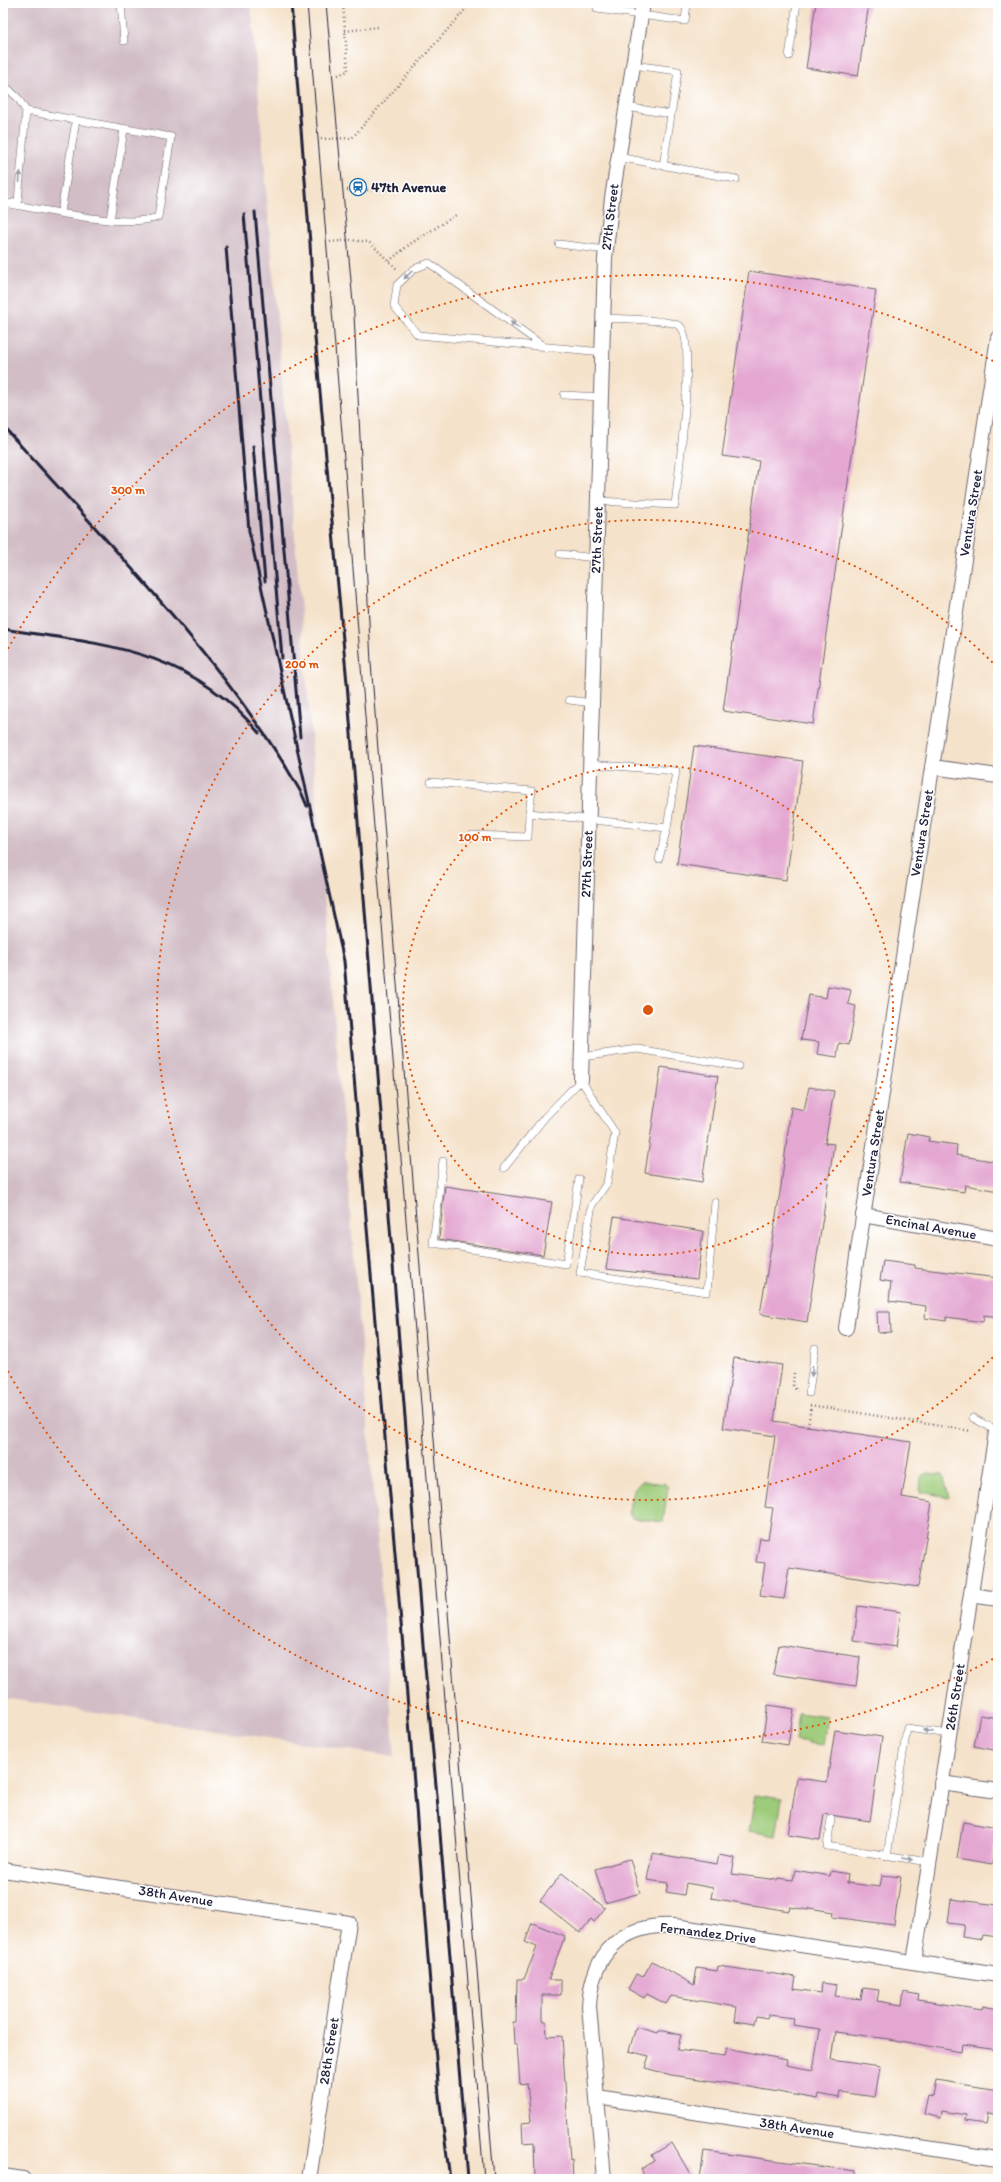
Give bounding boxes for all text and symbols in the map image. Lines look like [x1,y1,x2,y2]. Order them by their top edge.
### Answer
one-way arrow [16,171,23,183]
station icon: 47th Avenue [348,177,368,197]
place label: 47th Avenue [371,179,447,196]
street label: 27th Street [597,183,623,251]
one-way arrow [403,270,413,280]
one-way arrow [509,321,520,329]
street label: Ventura Street [956,468,986,558]
text: 300 m [111,483,146,497]
street label: 27th Street [587,506,607,574]
text: 200 m [285,657,320,671]
street label: Ventura Street [907,788,937,878]
text: 100 m [458,830,492,844]
street label: 27th Street [577,830,597,898]
centre of rings [641,1003,655,1017]
street label: Ventura Street [858,1108,888,1198]
street label: Encinal Avenue [884,1211,978,1243]
one-way arrow [809,1365,815,1377]
street label: 26th Street [941,1662,969,1732]
one-way arrow [922,1728,934,1734]
one-way arrow [902,1856,914,1862]
street label: 38th Avenue [137,1882,215,1910]
street label: Fernandez Drive [659,1919,757,1947]
street label: 28th Street [315,2016,343,2086]
street label: 38th Avenue [758,2114,836,2142]

